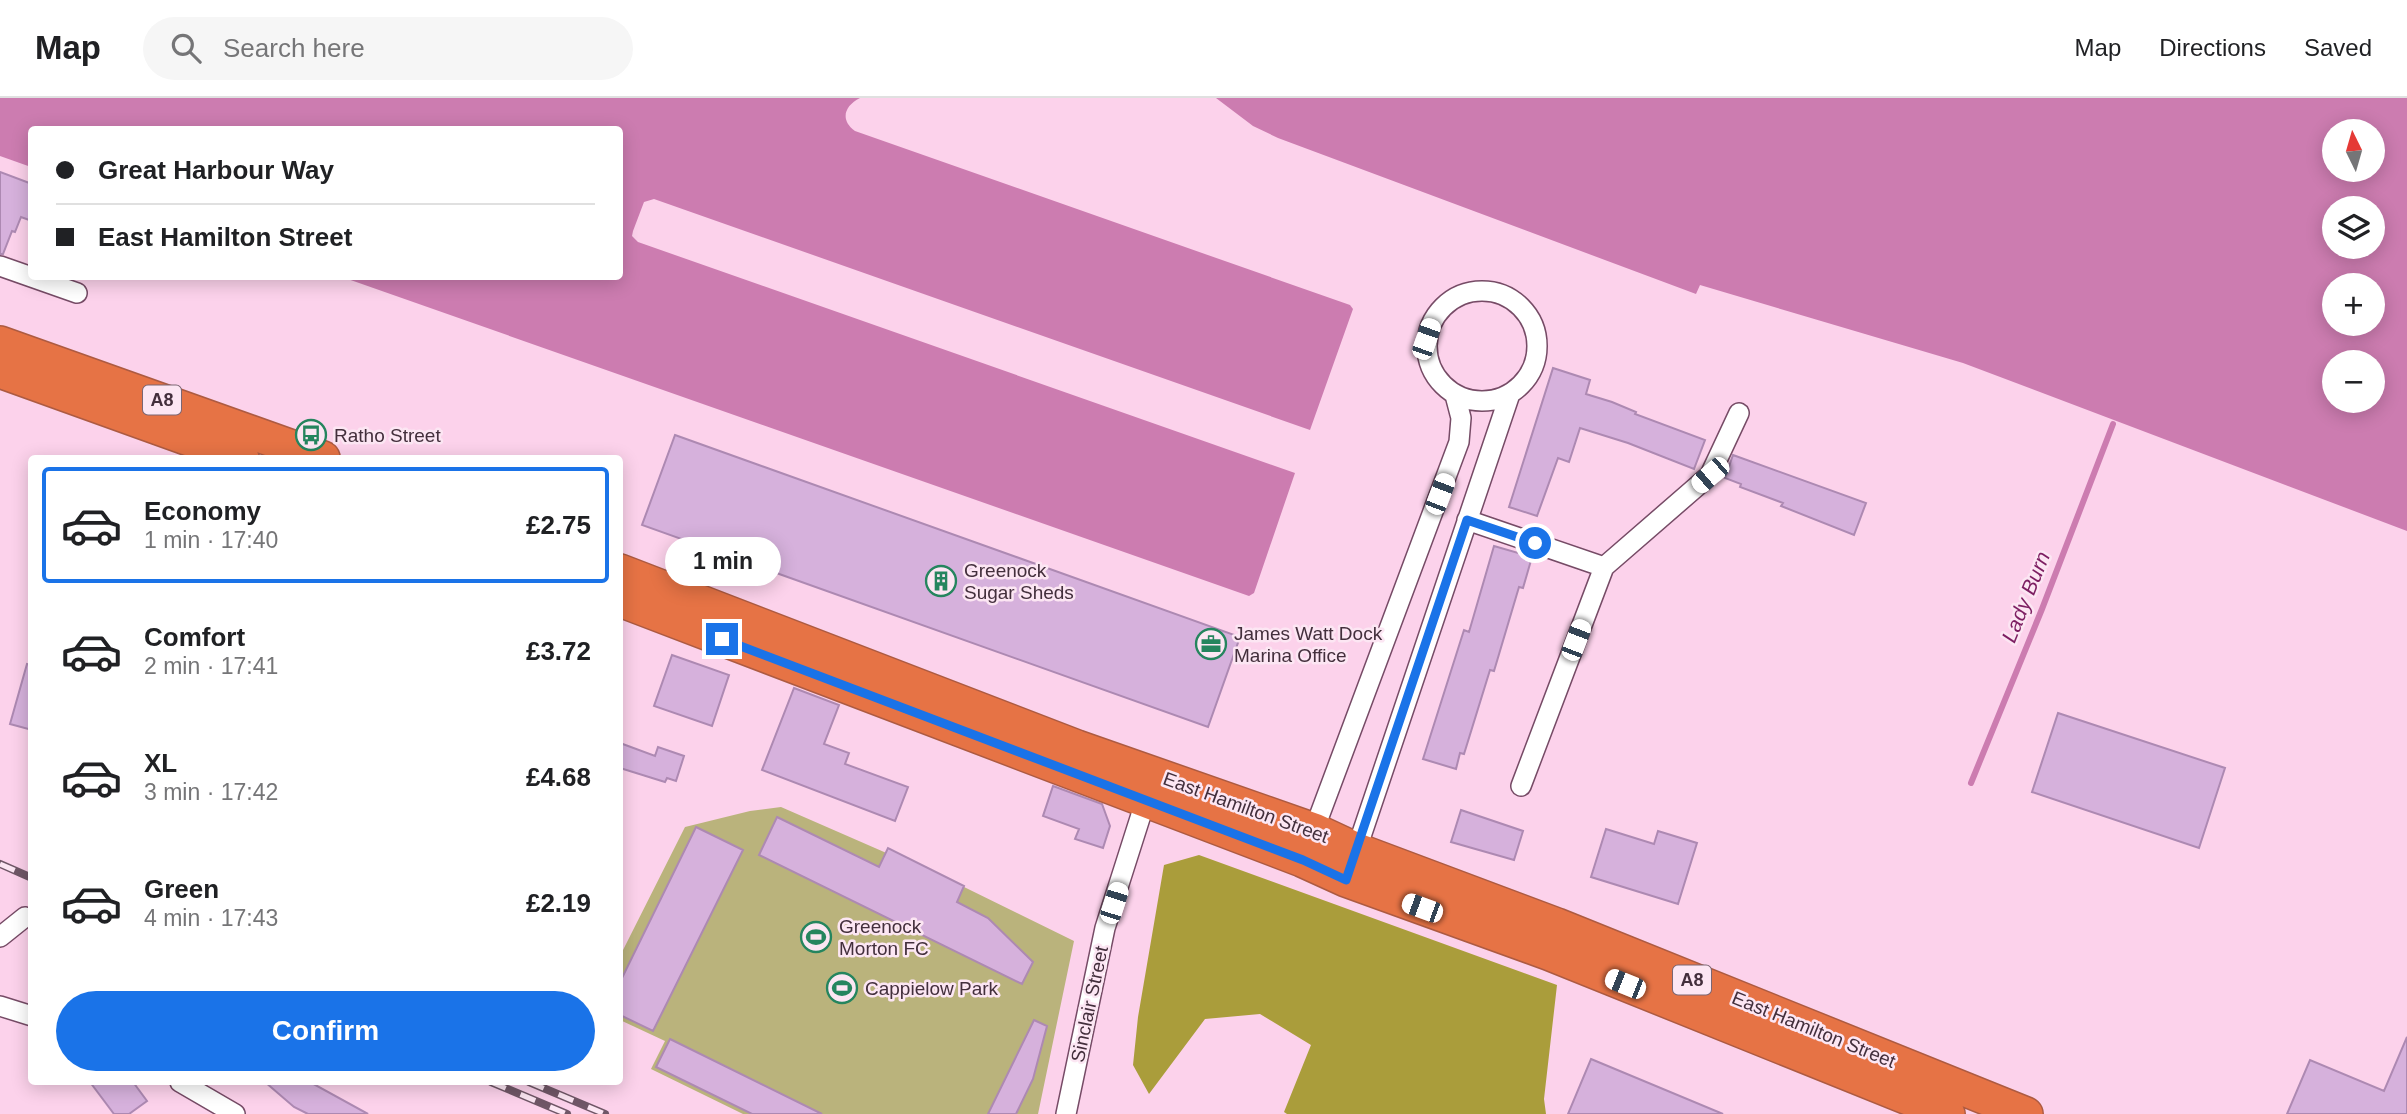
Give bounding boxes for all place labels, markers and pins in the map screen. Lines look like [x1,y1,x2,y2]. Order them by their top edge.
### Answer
bus stop icon: Ratho Street [294,418,328,452]
place label: Ratho Street [334,425,441,446]
place label: Greenock Sugar Sheds [964,560,1074,603]
building icon: Greenock Sugar Sheds [924,564,958,598]
place label: James Watt Dock Marina Office [1234,623,1383,666]
office icon: James Watt Dock Marina Office [1194,627,1228,661]
place label: Greenock Morton FC [839,916,929,959]
sports icon: Greenock Morton FC [799,920,833,954]
sports icon: Cappielow Park [825,971,859,1005]
place label: Cappielow Park [865,978,999,999]

